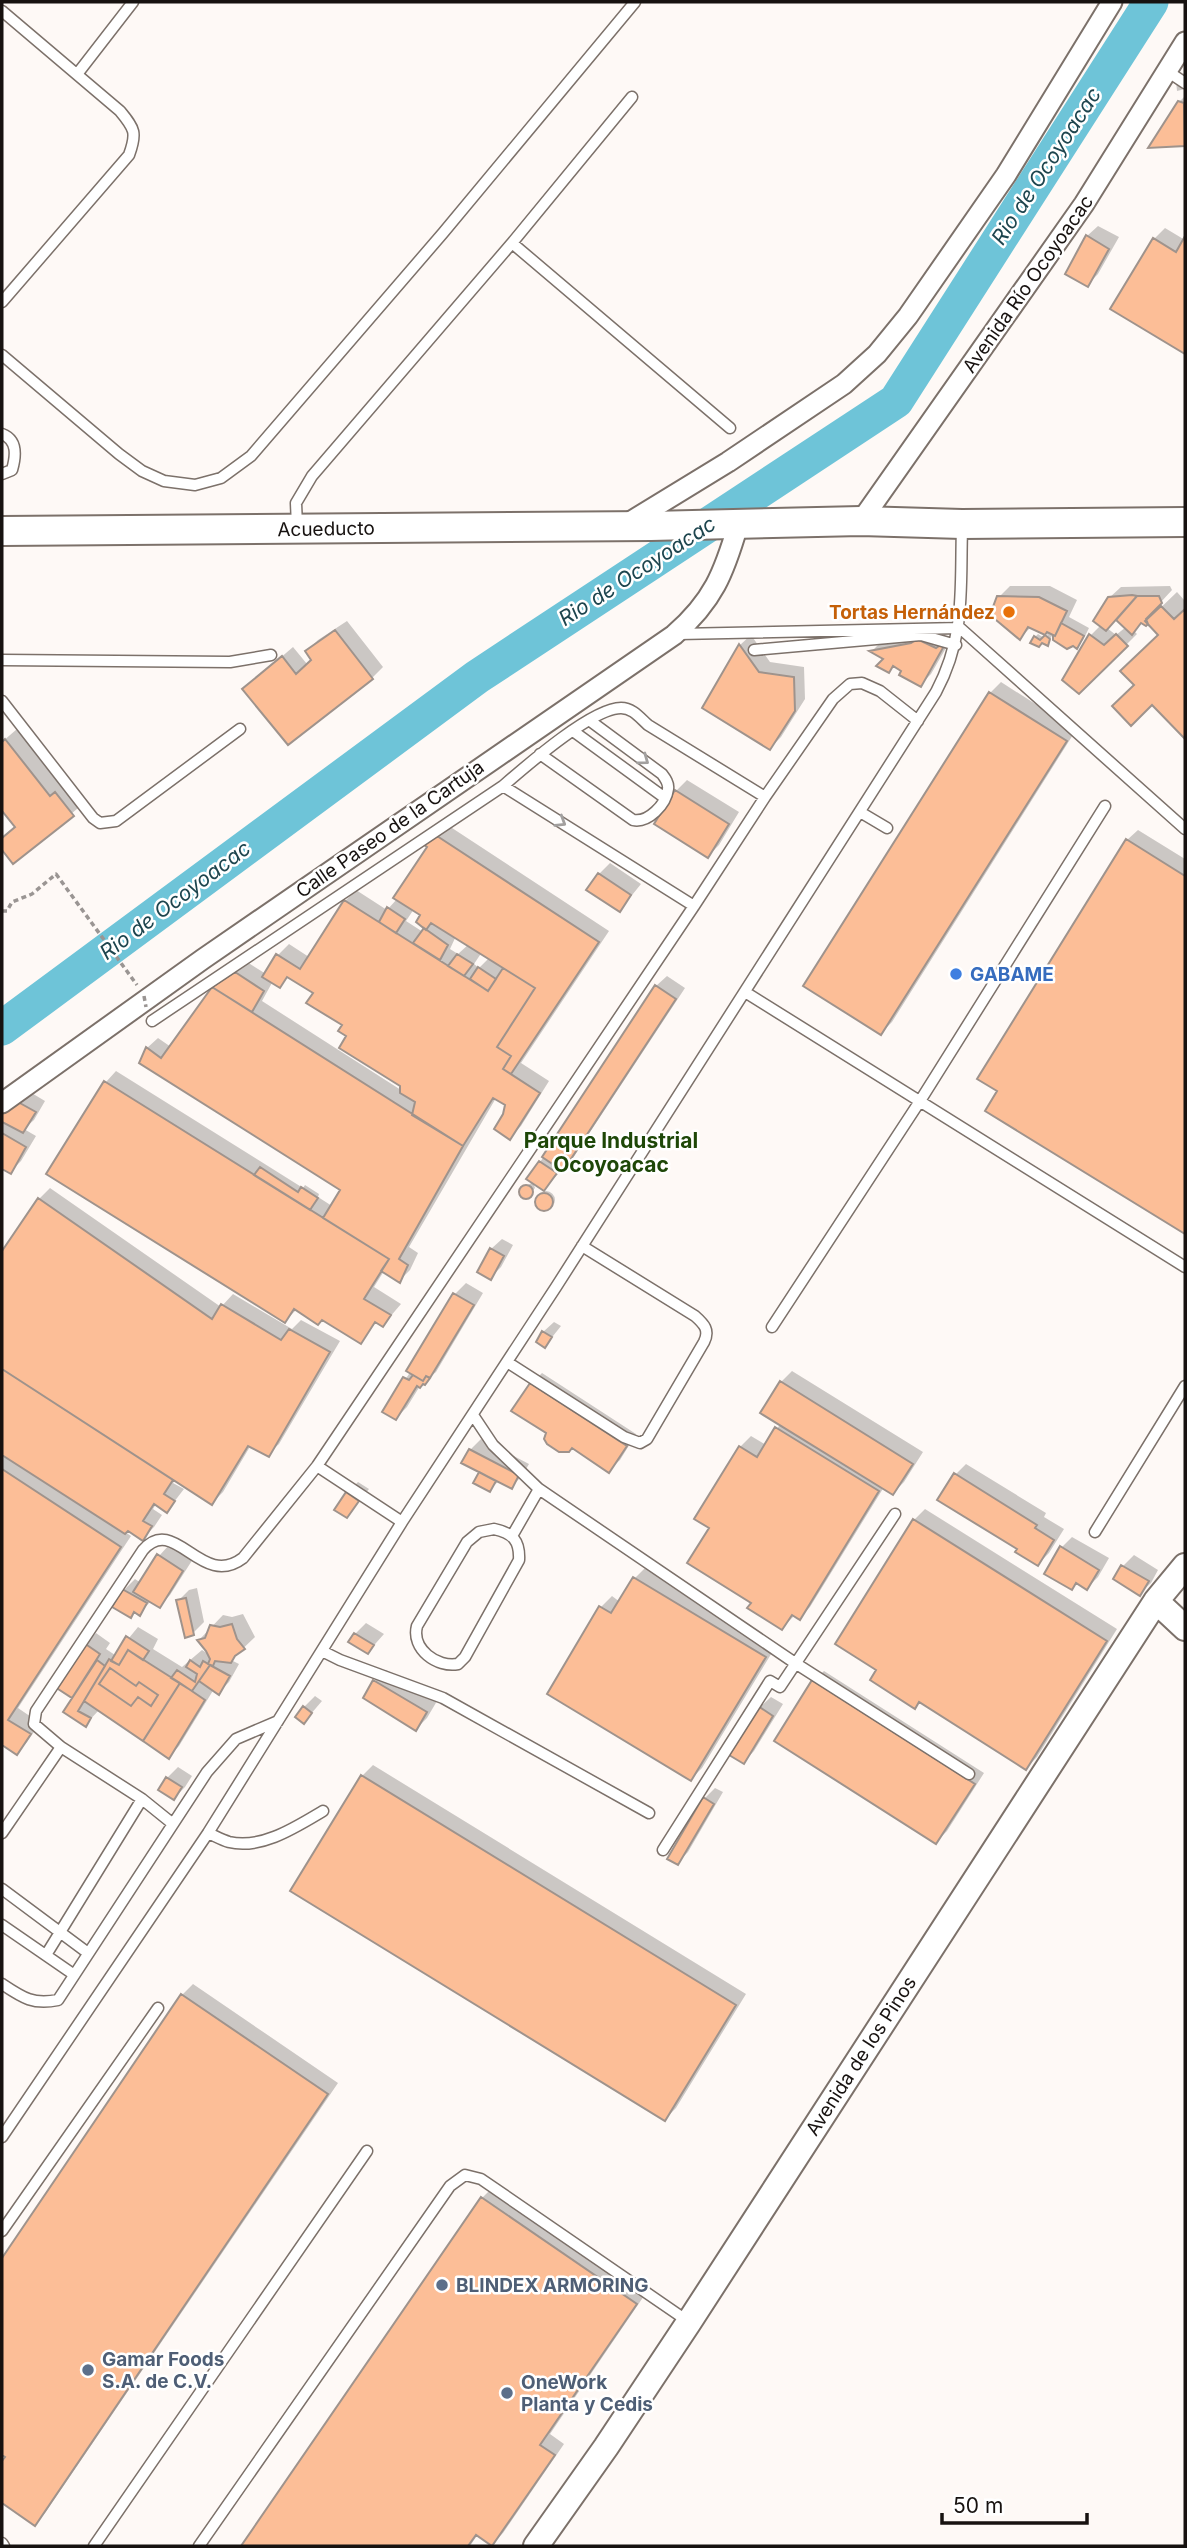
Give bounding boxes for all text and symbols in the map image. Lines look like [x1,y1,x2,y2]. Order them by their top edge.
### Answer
water label: Rio de Ocoyoacac [986,83,1106,249]
street label: Avenida Río Ocoyoacac [958,191,1098,377]
water label: Rio de Ocoyoacac [554,511,720,631]
street label: Acueducto [277,517,375,541]
place label: Tortas Hernández [829,601,995,624]
marker: Tortas Hernández [1001,604,1017,620]
one-way arrow [636,752,649,764]
street label: Calle Paseo de la Cartuja [292,755,488,903]
one-way arrow [553,814,566,827]
water label: Rio de Ocoyoacac [95,835,255,965]
place label: GABAME [970,963,1054,986]
marker: GABAME [948,966,964,982]
district label: Parque Industrial Ocoyoacac [524,1128,698,1177]
street label: Avenida de los Pinos [801,1972,921,2140]
place label: BLINDEX ARMORING [456,2274,648,2297]
marker: BLINDEX ARMORING [434,2277,450,2293]
place label: Gamar Foods S.A. de C.V. [102,2348,224,2393]
marker: Gamar Foods S.A. de C.V. [80,2362,96,2378]
place label: OneWork Planta y Cedis [521,2371,653,2416]
marker: OneWork Planta y Cedis [499,2385,515,2401]
scale bar [942,2482,1087,2526]
text: 50 m [953,2493,1003,2518]

